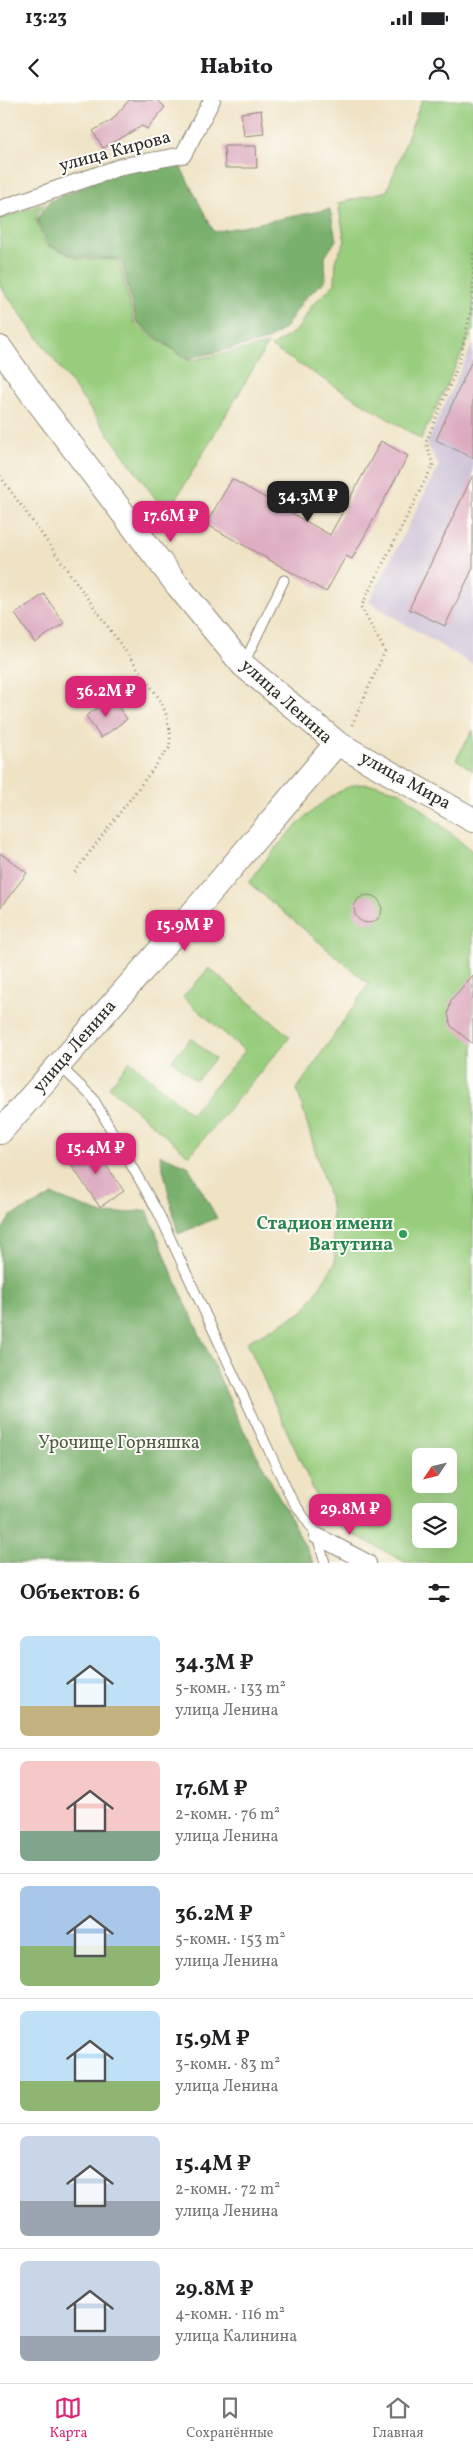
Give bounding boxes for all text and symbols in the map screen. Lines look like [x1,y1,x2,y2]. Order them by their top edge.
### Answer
text: 13:23 [25,5,67,31]
text: Habito [200,52,273,83]
icon: back [20,54,48,82]
icon: person [425,54,453,82]
street label: улица Кирова [56,125,174,179]
pin: 34.3M ₽ [262,480,354,523]
text: 34.3M ₽ [278,486,338,508]
pin: 17.6M ₽ [125,500,217,543]
text: 17.6M ₽ [143,506,199,528]
street label: улица Ленина [234,654,338,750]
pin: 36.2M ₽ [60,676,152,718]
text: 36.2M ₽ [76,681,136,703]
street label: улица Мира [355,746,455,816]
pin: 15.9M ₽ [139,910,231,952]
text: 15.9M ₽ [156,915,214,937]
street label: улица Ленина [27,995,123,1099]
pin: 15.4M ₽ [50,1132,142,1175]
text: 15.4M ₽ [67,1138,125,1160]
place label: Стадион имени Ватутина [257,1212,393,1258]
marker: Стадион имени Ватутина [397,1228,409,1240]
park label: Урочище Горняшка [38,1431,200,1456]
north arrow [412,1448,458,1492]
map controls [412,1448,457,1548]
pin: 29.8M ₽ [304,1494,396,1536]
text: 29.8M ₽ [320,1499,380,1521]
button: layers [412,1503,457,1548]
text: Объектов: 6 [20,1579,140,1608]
icon: filters [425,1579,453,1607]
text: 34.3M ₽ [175,1649,254,1678]
icon: home [60,1656,120,1716]
text: 5-комн. · 133 m² [175,1678,286,1700]
text: улица Ленина [175,1700,278,1722]
text: 17.6M ₽ [175,1775,248,1804]
icon: home [60,1781,120,1841]
text: 2-комн. · 76 m² [175,1804,280,1826]
text: улица Ленина [175,1826,278,1848]
text: 36.2M ₽ [175,1900,253,1929]
icon: home [60,1906,120,1966]
text: 5-комн. · 153 m² [175,1929,285,1951]
text: улица Ленина [175,1951,278,1973]
text: 15.9M ₽ [175,2025,250,2054]
icon: home [60,2031,120,2091]
text: 3-комн. · 83 m² [175,2054,280,2076]
text: улица Ленина [175,2076,278,2098]
text: 15.4M ₽ [175,2150,251,2179]
icon: home [60,2156,120,2216]
text: 2-комн. · 72 m² [175,2179,280,2201]
text: улица Ленина [175,2201,278,2223]
text: 29.8M ₽ [175,2275,254,2304]
icon: home [60,2281,120,2341]
text: 4-комн. · 116 m² [175,2304,285,2326]
text: улица Калинина [175,2326,297,2348]
tab: Карта [49,2394,87,2443]
tab: Сохранённые [186,2394,274,2443]
tab: Главная [372,2394,424,2443]

